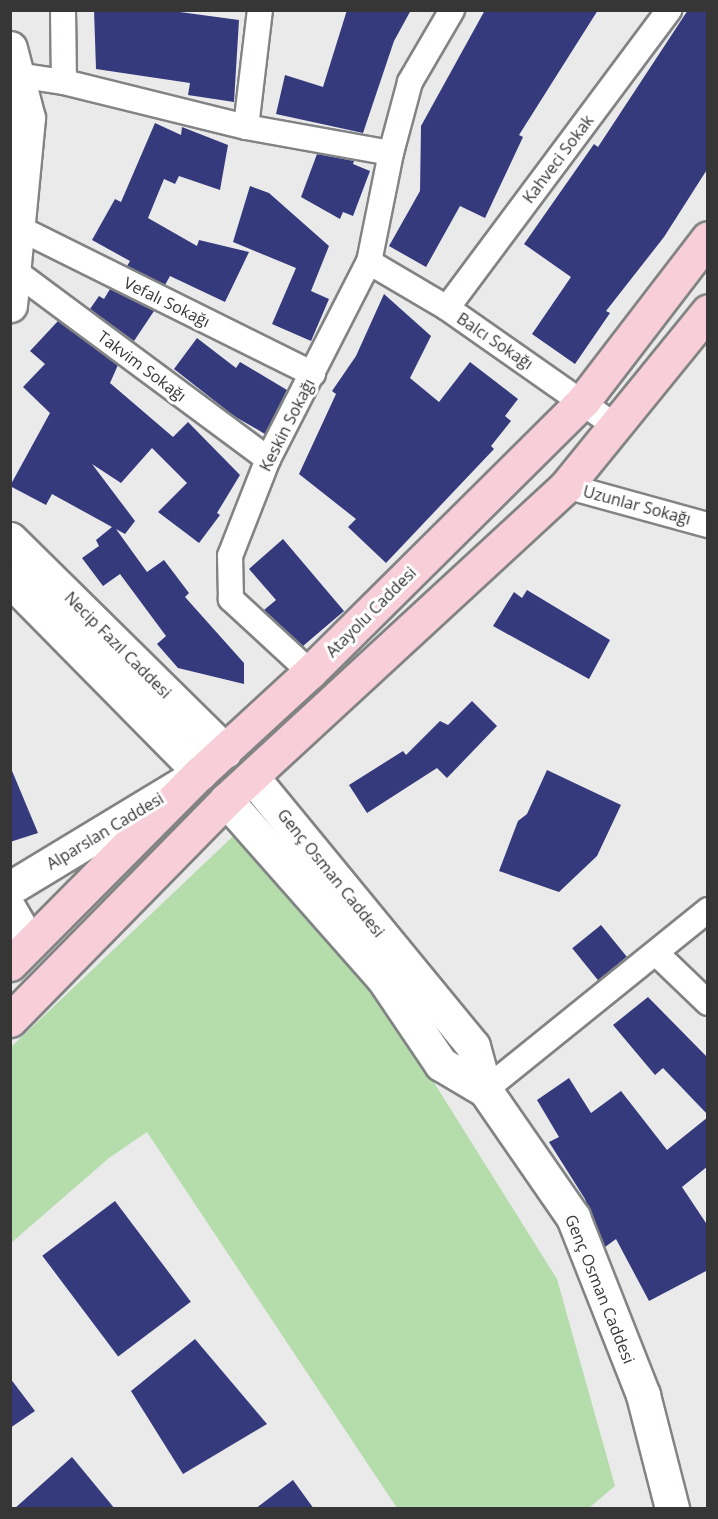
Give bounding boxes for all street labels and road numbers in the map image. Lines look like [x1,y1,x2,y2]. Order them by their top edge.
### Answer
street label: Kahveci Sokak [519,111,597,207]
street label: Vefalı Sokağı [121,273,213,331]
street label: Balcı Sokağı [453,309,537,373]
street label: Takvim Sokağı [94,327,190,405]
street label: Keskin Sokağı [255,376,319,474]
street label: Uzunlar Sokağı [581,481,693,529]
street label: Atayolu Caddesi [322,563,420,661]
street label: Necip Fazıl Caddesi [61,588,175,702]
street label: Alparslan Caddesi [43,788,167,874]
street label: Genç Osman Caddesi [273,805,389,941]
street label: Genç Osman Caddesi [561,1212,639,1366]

